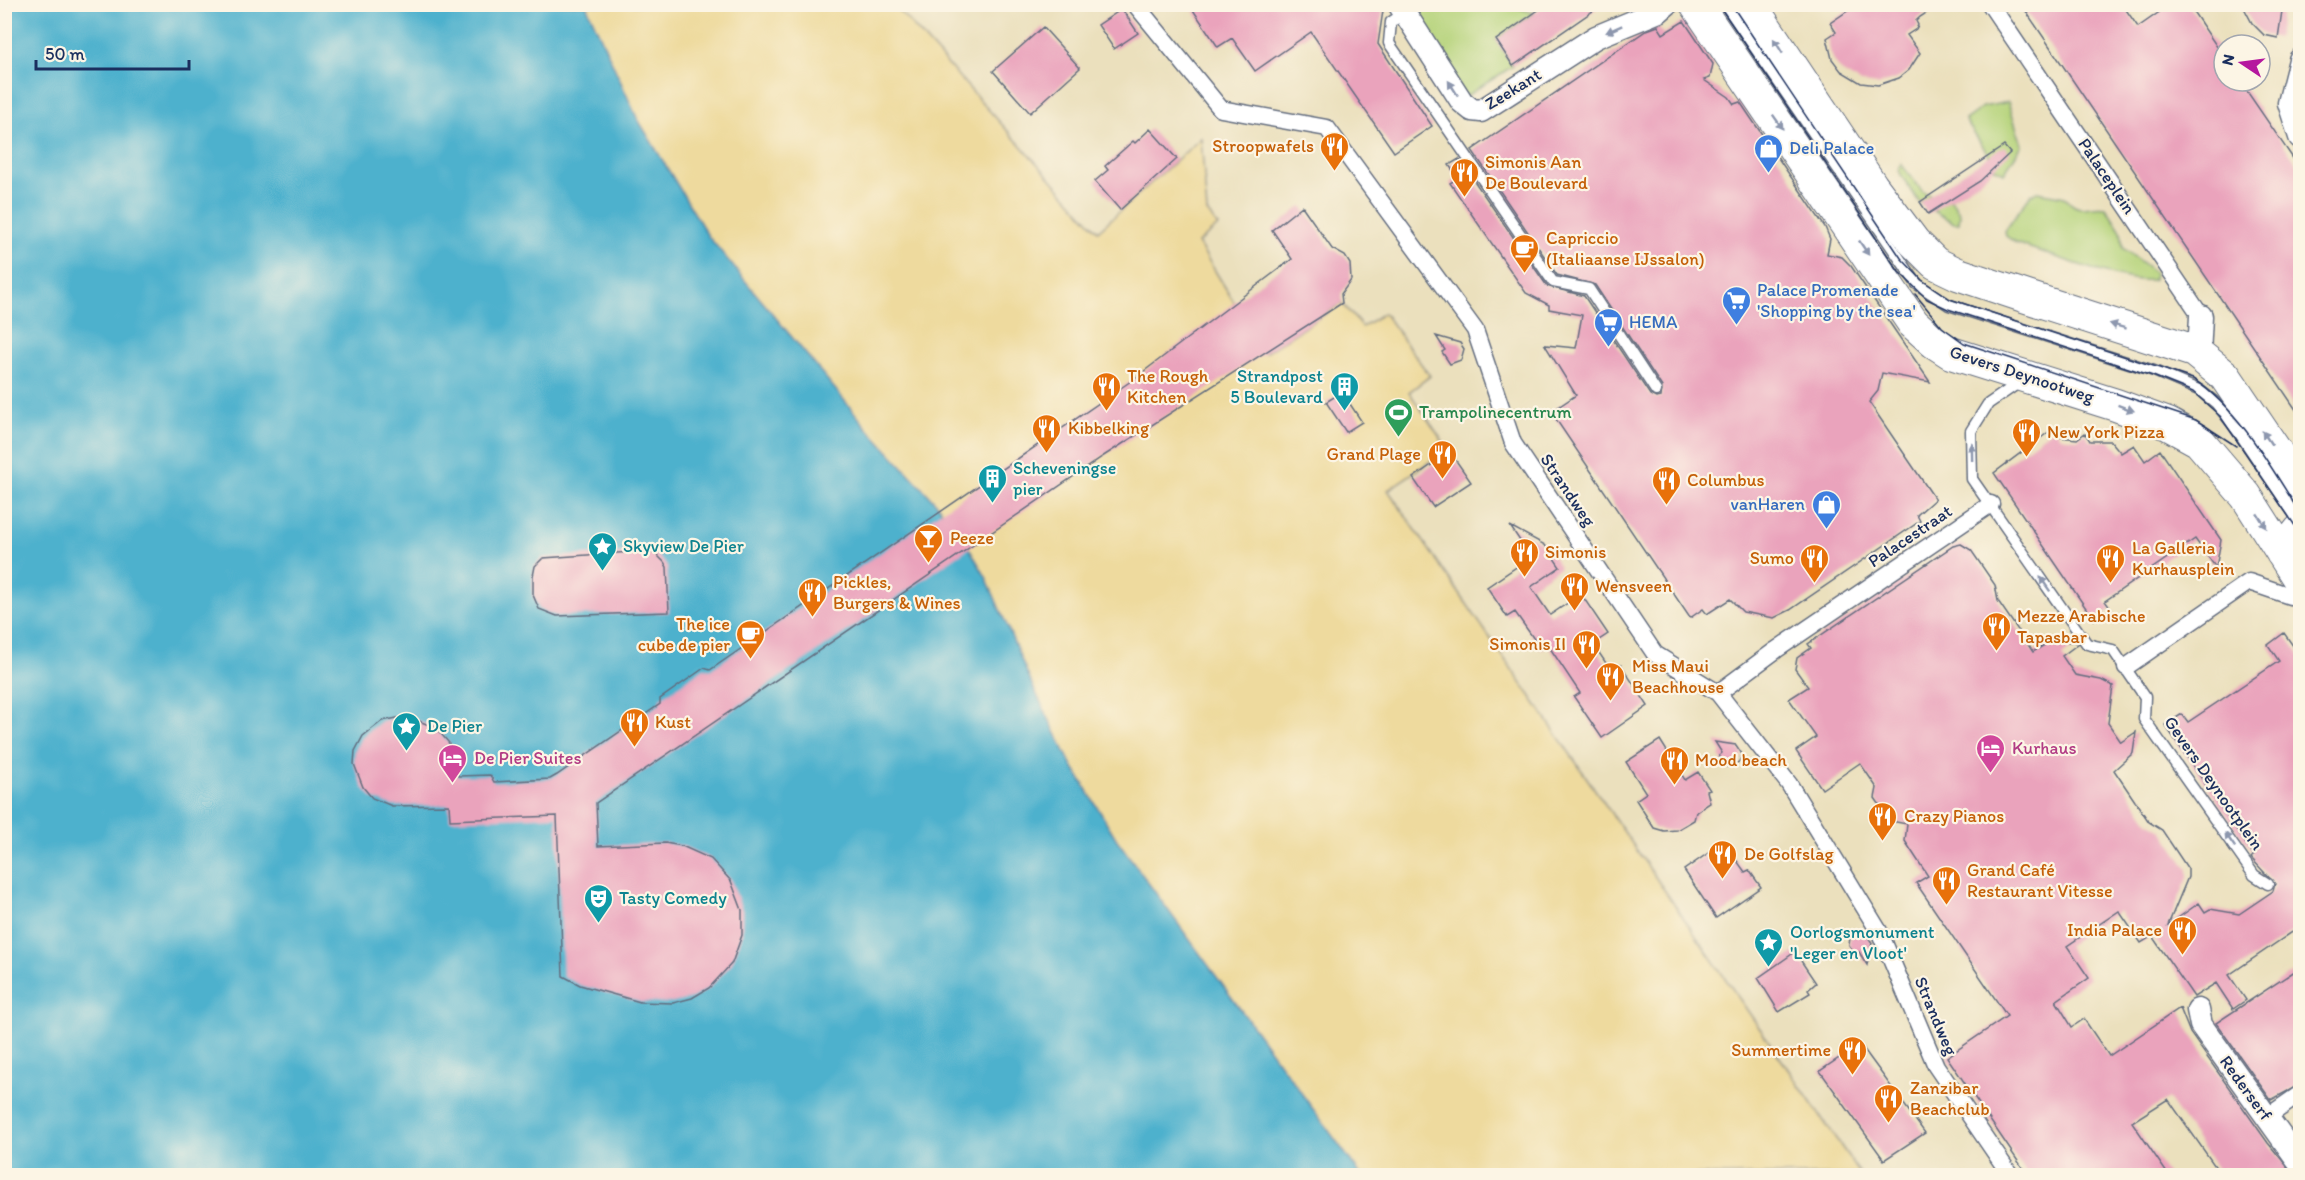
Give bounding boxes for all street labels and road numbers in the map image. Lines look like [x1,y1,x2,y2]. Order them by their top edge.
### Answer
street label: Zeekant [1481,63,1545,115]
street label: Palaceplein [2073,134,2141,219]
street label: Gevers Deynootweg [1947,340,2098,408]
street label: Strandweg [1536,449,1601,531]
street label: Palacestraat [1864,500,1956,572]
street label: Gevers Deynootplein [2159,712,2269,854]
street label: Strandweg [1910,973,1963,1059]
street label: Rederserf [2215,1051,2277,1125]

